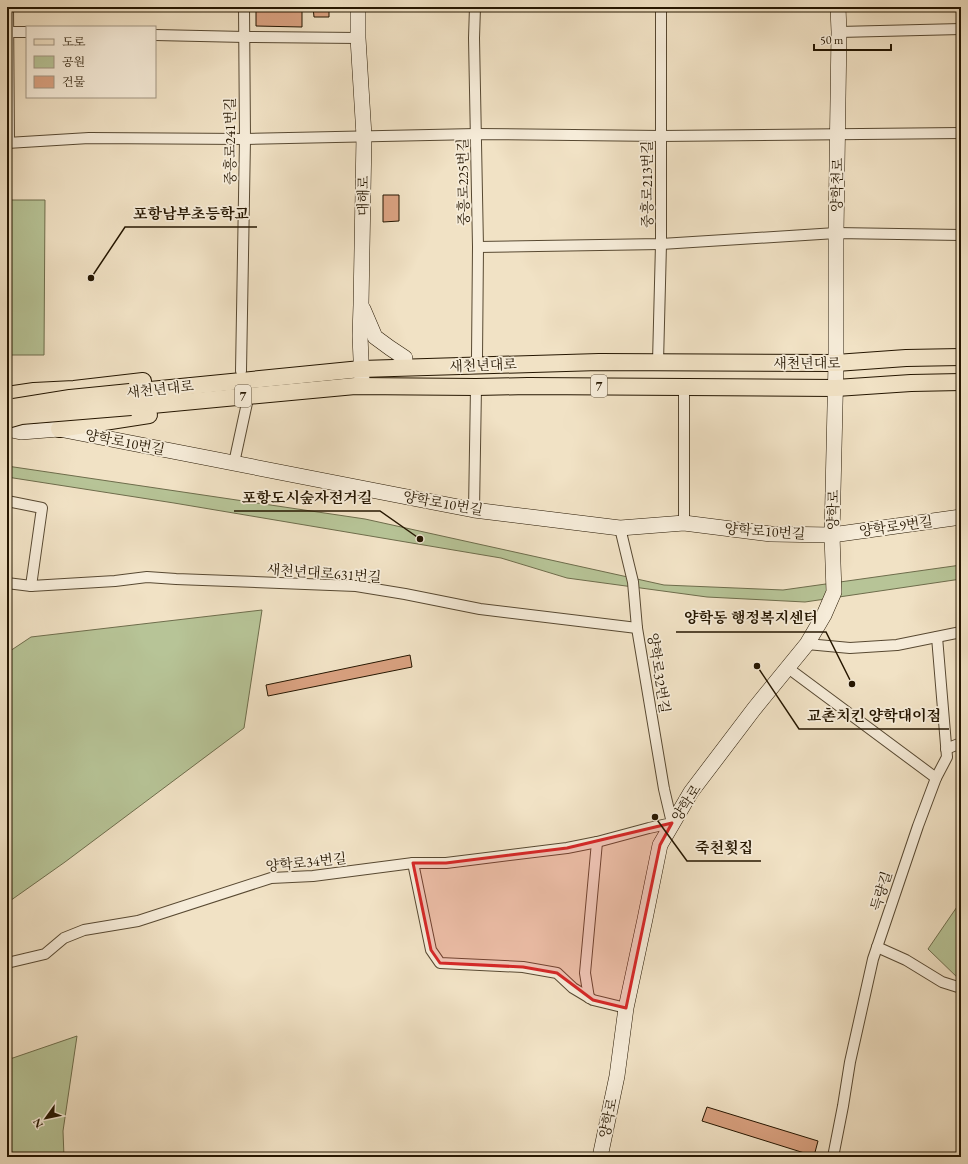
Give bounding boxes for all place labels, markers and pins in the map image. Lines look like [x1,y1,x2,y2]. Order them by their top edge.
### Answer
callout: 포항남부초등학교 [125,200,257,227]
callout: 포항도시숲자전거길 [234,484,380,511]
callout: 양학동 행정복지센터 [676,605,826,632]
callout: 교촌치킨 양학대이점 [799,702,949,729]
callout: 죽천횟집 [687,834,761,861]

